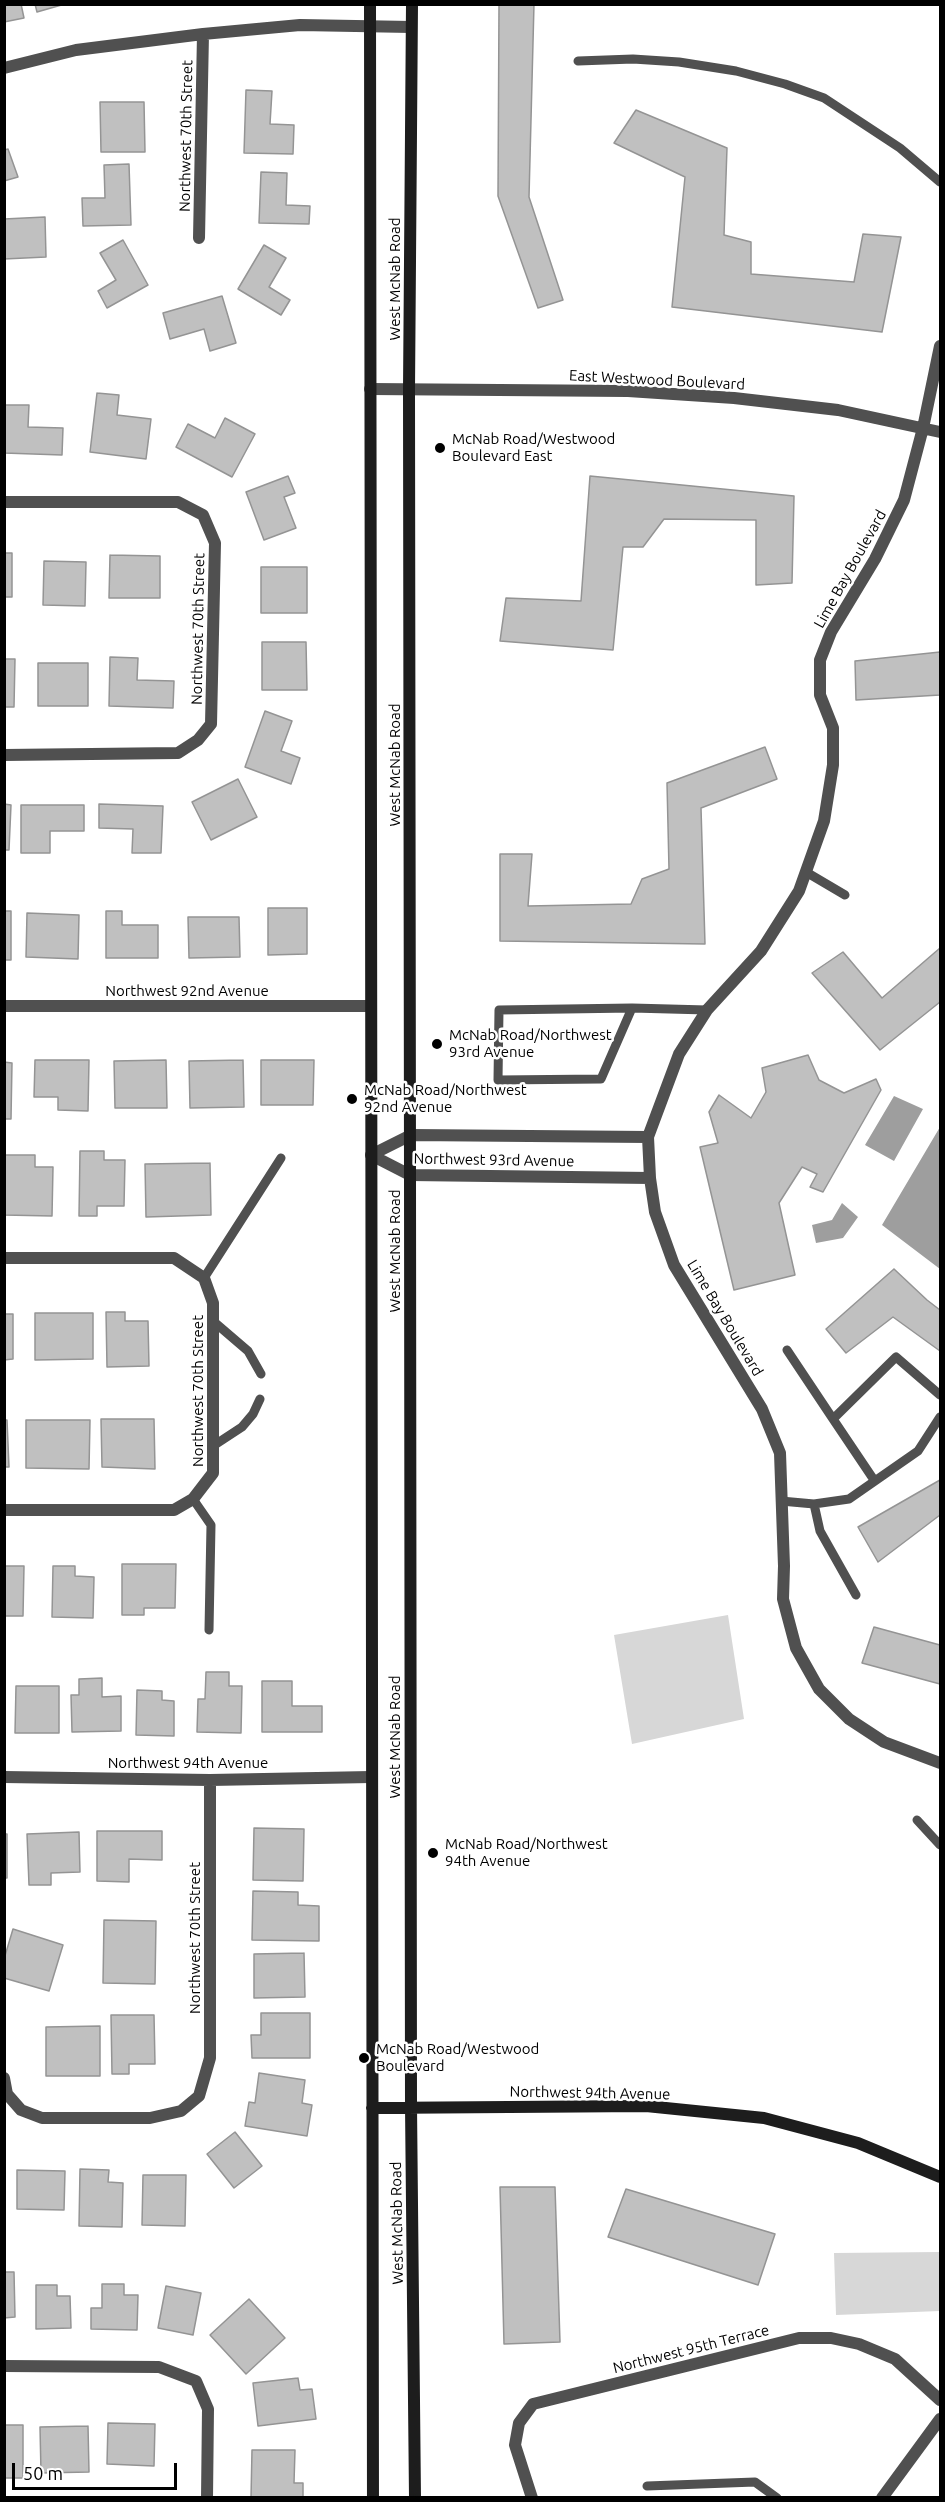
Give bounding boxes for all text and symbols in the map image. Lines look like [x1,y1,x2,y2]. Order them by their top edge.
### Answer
street label: Northwest 70th Street [176,60,196,212]
street label: West McNab Road [386,218,404,340]
street label: East Westwood Boulevard [569,366,745,394]
place label: McNab Road/Westwood Boulevard East [452,430,615,465]
marker: McNab Road/Westwood Boulevard East [433,441,447,455]
street label: Lime Bay Boulevard [810,507,890,631]
street label: Northwest 70th Street [188,553,208,705]
street label: West McNab Road [386,704,404,826]
street label: Northwest 92nd Avenue [105,982,269,1000]
place label: McNab Road/Northwest 93rd Avenue [449,1026,612,1061]
marker: McNab Road/Northwest 93rd Avenue [430,1037,444,1051]
place label: McNab Road/Northwest 92nd Avenue [364,1081,527,1116]
marker: McNab Road/Northwest 92nd Avenue [345,1092,359,1106]
street label: Northwest 93rd Avenue [414,1150,574,1170]
street label: West McNab Road [386,1190,404,1312]
street label: Lime Bay Boulevard [683,1257,767,1379]
street label: Northwest 70th Street [189,1315,207,1467]
street label: West McNab Road [386,1676,404,1798]
street label: Northwest 94th Avenue [108,1754,268,1772]
place label: McNab Road/Northwest 94th Avenue [445,1835,608,1870]
marker: McNab Road/Northwest 94th Avenue [426,1846,440,1860]
street label: Northwest 70th Street [186,1862,204,2014]
place label: McNab Road/Westwood Boulevard [376,2040,539,2075]
marker: McNab Road/Westwood Boulevard [357,2051,371,2065]
street label: Northwest 94th Avenue [510,2083,670,2103]
street label: West McNab Road [387,2161,407,2285]
street label: Northwest 95th Terrace [611,2321,771,2377]
scale bar [15,2451,180,2489]
text: 50 m [23,2463,63,2483]

